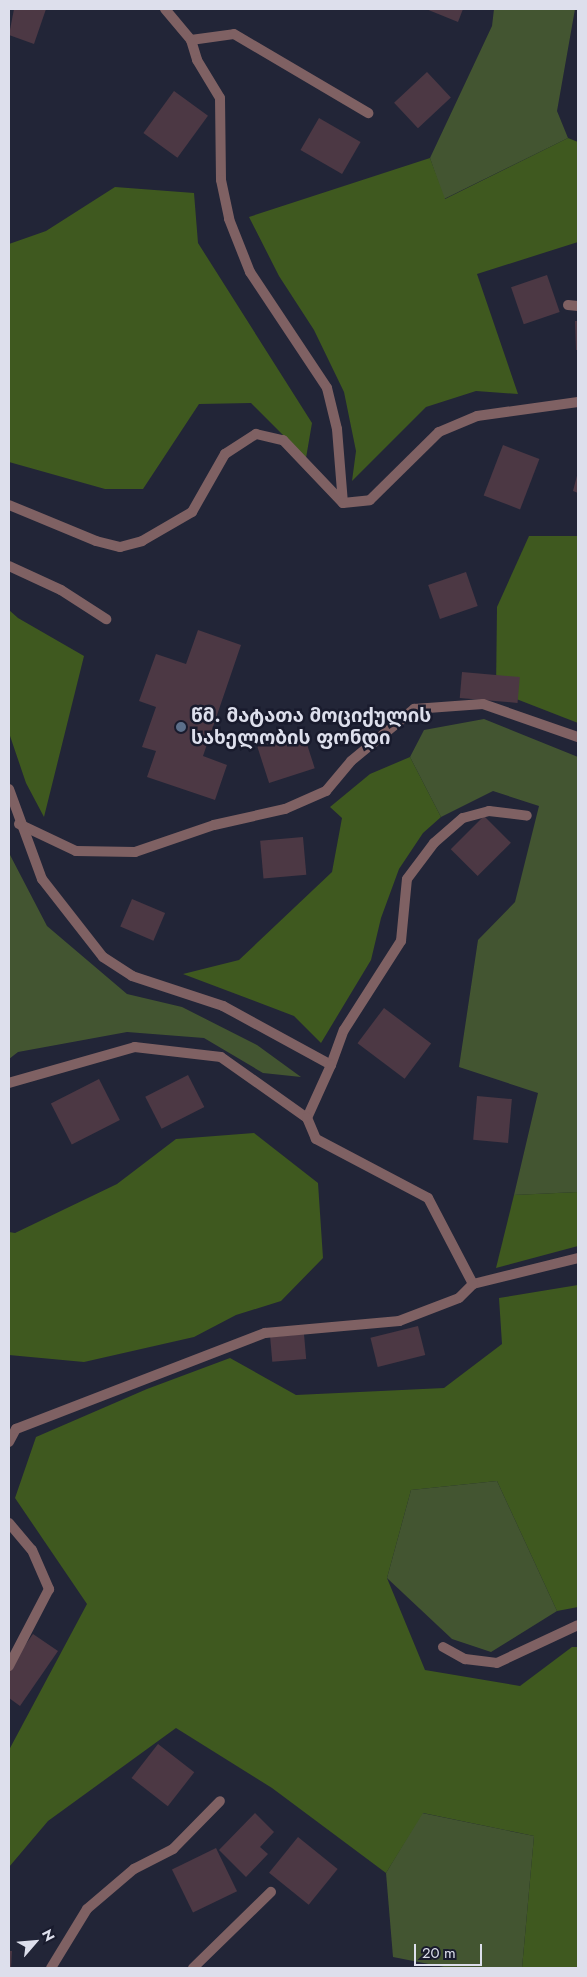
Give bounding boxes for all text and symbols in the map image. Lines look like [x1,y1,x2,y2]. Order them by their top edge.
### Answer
place label: წმ. მატათა მოციქულის სახელობის ფონდი [191,705,431,749]
marker: წმ. მატათა მოციქულის სახელობის ფონდი [175,721,187,733]
north arrow [10,1917,60,1967]
text: N [37,1926,60,1945]
scale bar [417,1934,484,1966]
text: 20 m [422,1942,456,1964]

